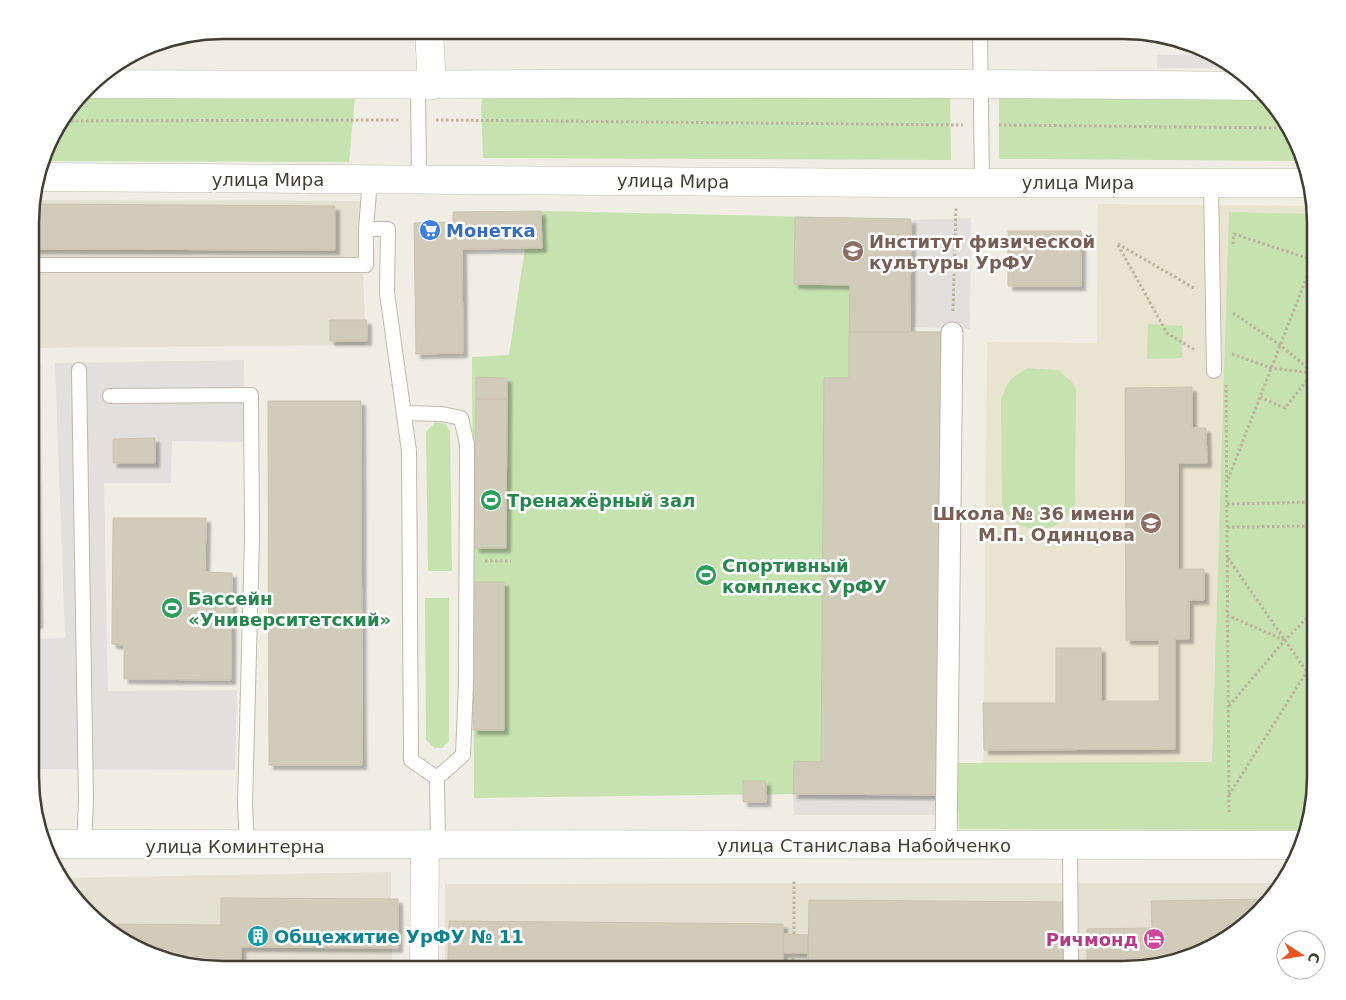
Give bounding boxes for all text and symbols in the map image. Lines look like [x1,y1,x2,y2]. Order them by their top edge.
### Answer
street label: улица Мира [212,169,324,190]
street label: улица Мира [617,170,729,192]
street label: улица Мира [1022,172,1134,193]
supermarket icon: Монетка [418,218,442,242]
place label: Монетка [446,220,536,241]
place label: Институт физической культуры УрФУ [869,231,1095,273]
school or university icon: Институт физической культуры УрФУ [841,239,865,263]
sports icon: Тренажёрный зал [479,488,503,512]
place label: Тренажёрный зал [507,490,695,511]
place label: Школа № 36 имени М.П. Одинцова [933,503,1135,545]
school or university icon: Школа № 36 имени М.П. Одинцова [1139,511,1163,535]
place label: Спортивный комплекс УрФУ [722,555,887,597]
sports icon: Спортивный комплекс УрФУ [694,563,718,587]
place label: Бассейн «Университетский» [188,588,391,630]
sports icon: Бассейн «Университетский» [160,596,184,620]
street label: улица Станислава Набойченко [717,835,1011,856]
street label: улица Коминтерна [145,836,325,857]
building icon: Общежитие УрФУ № 11 [246,924,270,948]
place label: Общежитие УрФУ № 11 [274,926,524,947]
hotel icon: Ричмонд [1142,927,1166,951]
place label: Ричмонд [1046,929,1138,950]
north arrow [1276,930,1326,980]
text: С [1305,951,1323,964]

